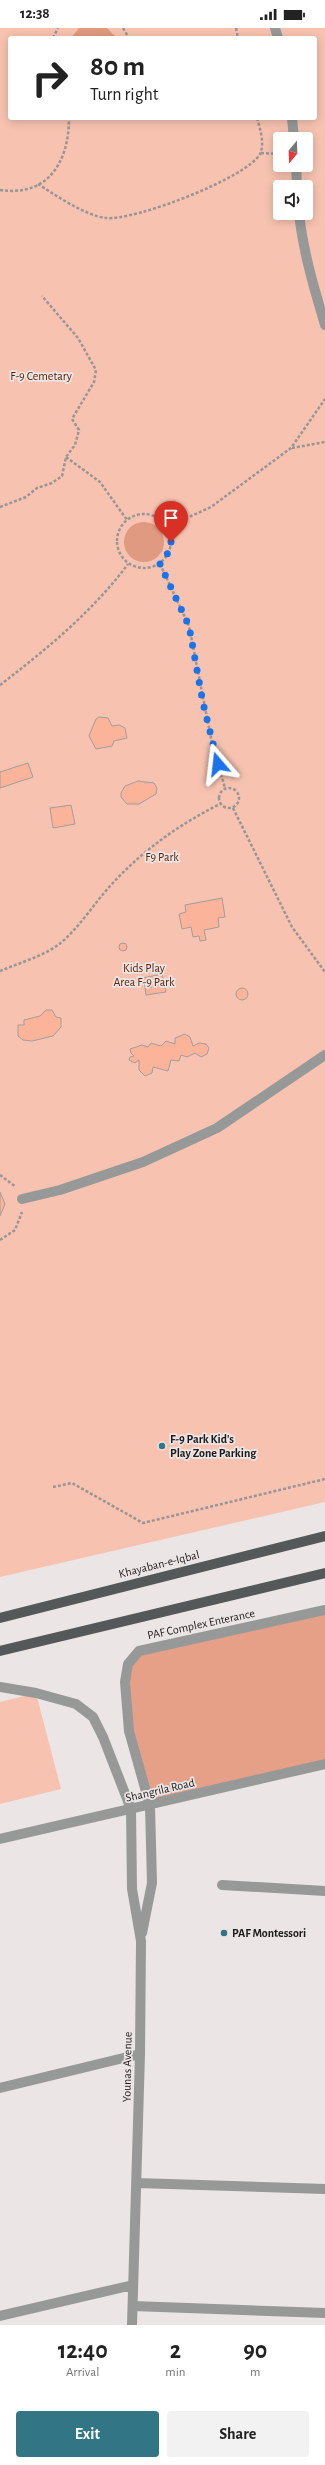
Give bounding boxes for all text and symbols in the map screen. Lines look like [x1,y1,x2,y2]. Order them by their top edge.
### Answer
text: 12:38 [20,6,50,21]
icon: right [24,52,76,104]
text: 80 m [90,53,145,81]
text: Turn right [90,86,159,104]
north arrow [273,132,313,172]
map controls [273,132,313,220]
button: sound [273,180,313,220]
park label: F-9 Cemetary [10,370,72,383]
pin [154,501,188,542]
icon: arrive [160,507,182,529]
position arrow [197,743,239,785]
park label: F9 Park [145,851,179,863]
park label: Kids Play Area F-9 Park [114,962,175,988]
place label: F-9 Park Kid's Play Zone Parking [170,1433,257,1460]
marker: F-9 Park Kid's Play Zone Parking [157,1441,167,1451]
street label: Khayaban-e-Iqbal [117,1548,201,1581]
street label: PAF Complex Enterance [146,1607,256,1641]
street label: Shangrila Road [124,1776,196,1804]
place label: PAF Montessori [232,1927,306,1939]
marker: PAF Montessori [219,1928,229,1938]
street label: Younas Avenue [120,2032,134,2102]
text: 12:40 [58,2339,108,2363]
text: 2 [170,2339,181,2363]
text: 90 [243,2339,267,2363]
text: Arrival [66,2366,99,2379]
text: min [165,2366,186,2379]
text: m [250,2366,260,2379]
button: Exit [16,2411,159,2457]
button: Share [167,2411,309,2457]

